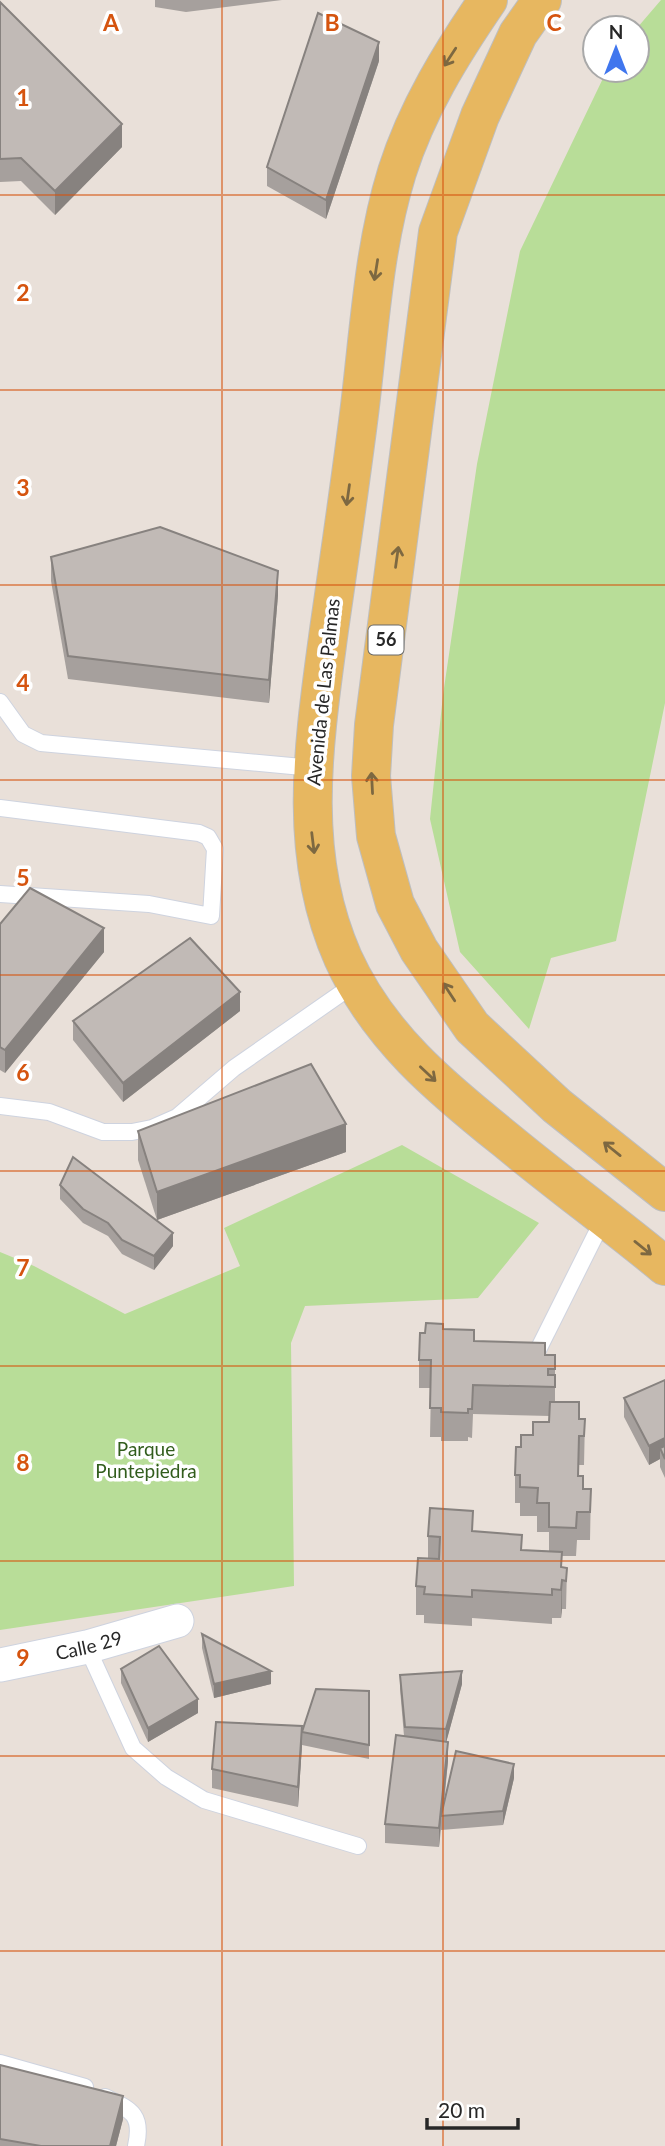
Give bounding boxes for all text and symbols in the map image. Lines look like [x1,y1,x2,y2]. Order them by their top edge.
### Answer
text: A [102,8,120,36]
text: B [324,8,340,36]
text: C [546,8,562,36]
north arrow [581,14,651,84]
text: N [609,20,623,43]
one-way arrow [443,46,457,66]
text: 1 [16,83,30,111]
one-way arrow [369,258,382,280]
text: 2 [16,278,30,306]
text: 3 [16,473,30,501]
one-way arrow [341,483,354,506]
one-way arrow [390,546,403,569]
street label: Avenida de Las Palmas [301,597,344,787]
road number: 56 [368,626,404,654]
text: 4 [16,668,30,696]
one-way arrow [366,772,379,795]
one-way arrow [307,831,320,854]
text: 5 [16,863,30,891]
one-way arrow [442,983,456,1003]
text: 6 [16,1058,30,1086]
one-way arrow [419,1066,436,1083]
one-way arrow [603,1142,621,1157]
one-way arrow [634,1240,652,1256]
text: 7 [16,1253,30,1281]
park label: Parque Puntepiedra [95,1437,197,1482]
text: 8 [16,1448,30,1476]
street label: Calle 29 [53,1625,125,1664]
text: 9 [16,1643,30,1671]
scale bar [427,2086,518,2130]
text: 20 m [438,2097,485,2122]

